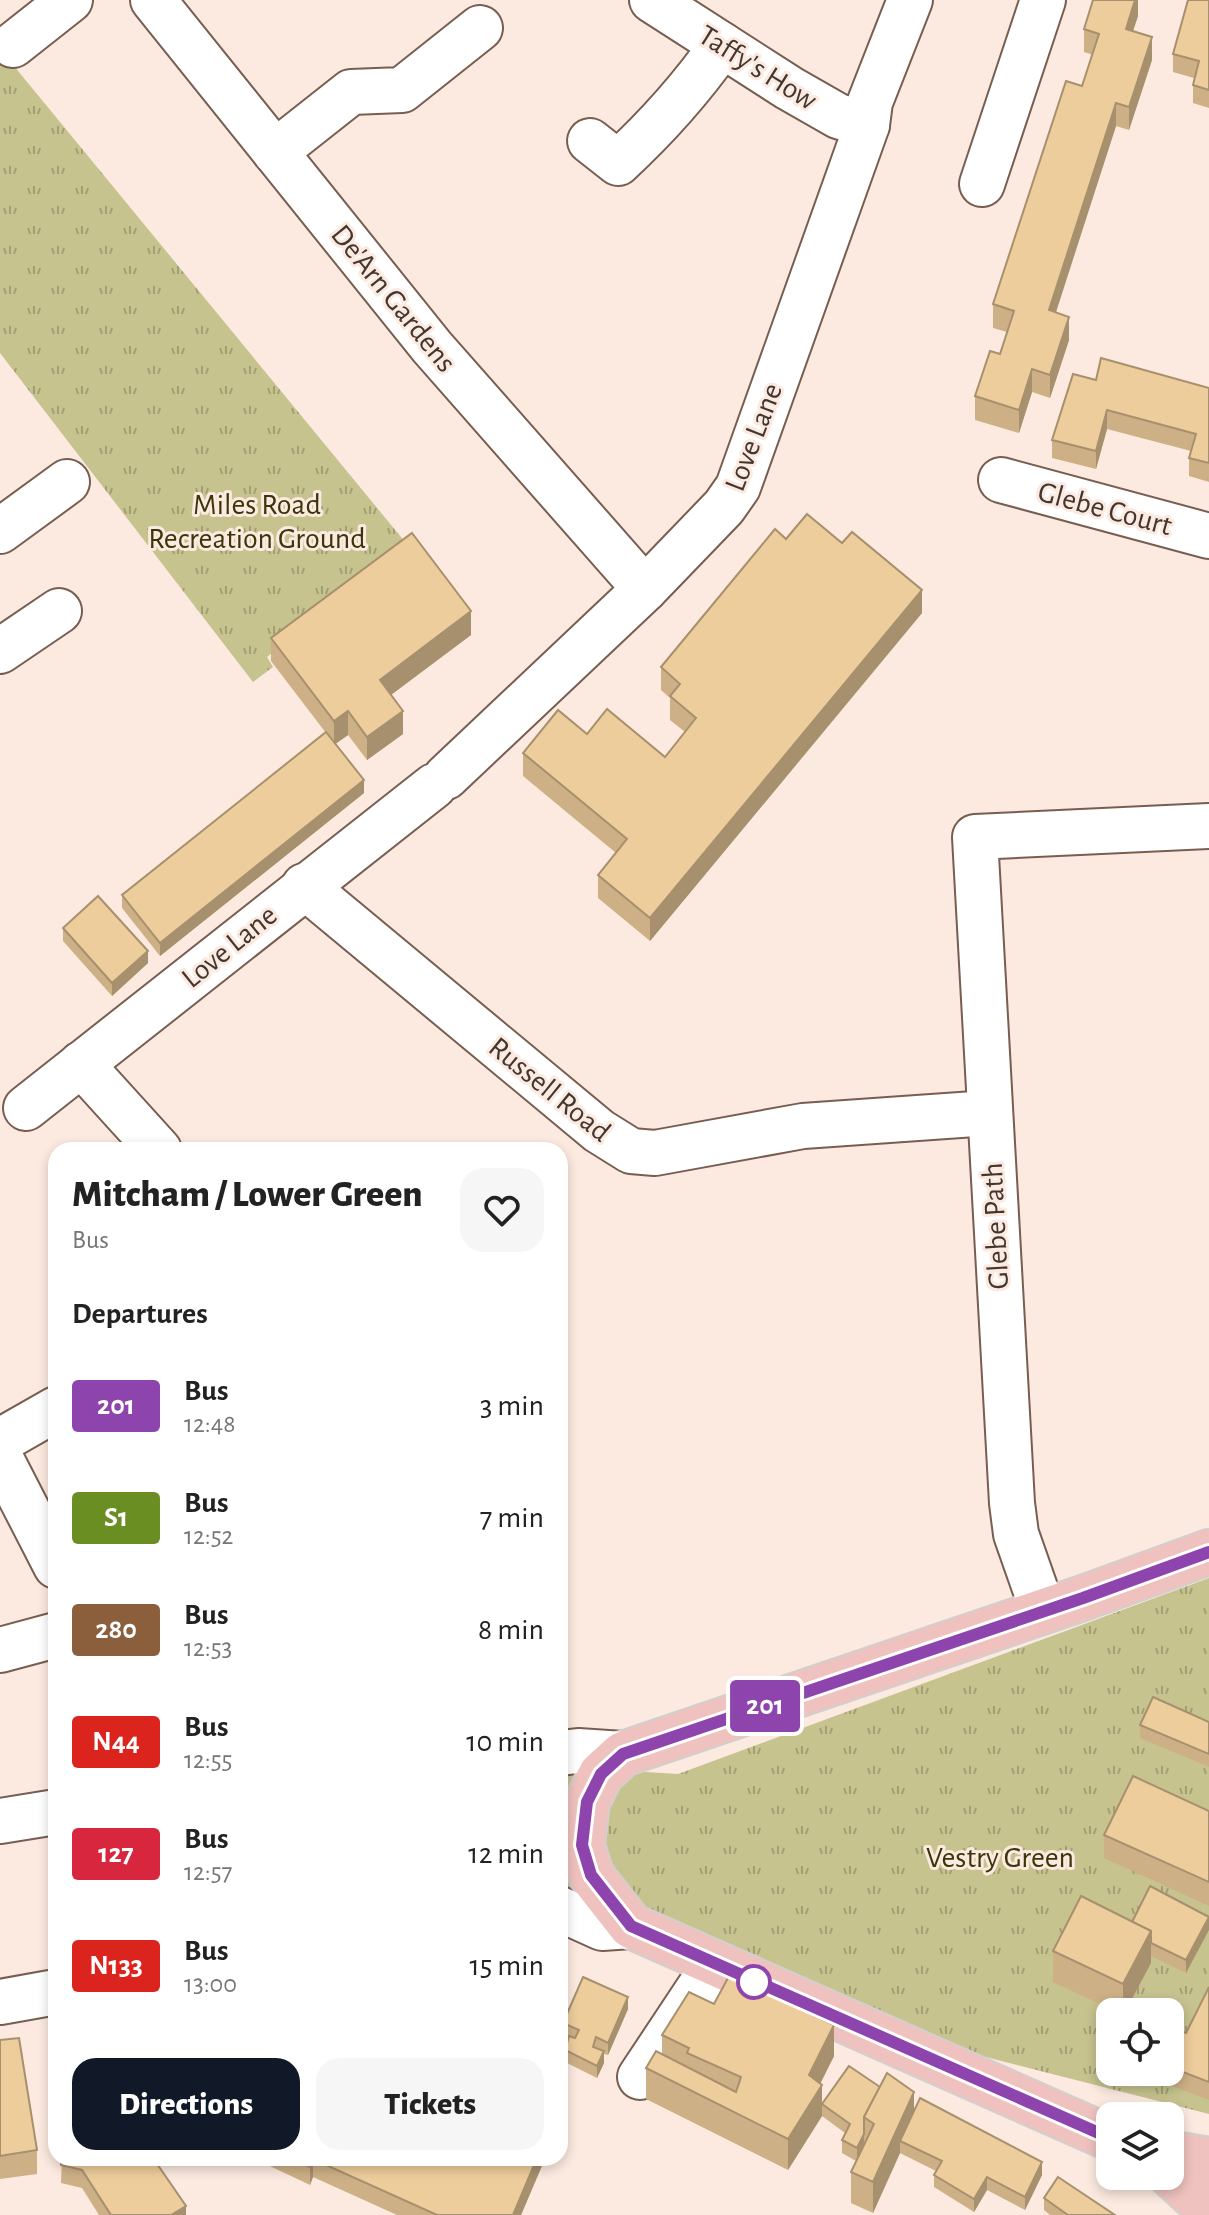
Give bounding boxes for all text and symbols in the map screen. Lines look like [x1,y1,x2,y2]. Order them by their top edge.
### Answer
street label: Taffy's How [693,20,822,116]
street label: De'Arn Gardens [325,219,461,378]
street label: Love Lane [720,379,788,495]
street label: Glebe Court [1035,477,1175,541]
park label: Miles Road Recreation Ground [148,490,366,554]
street label: Love Lane [176,900,283,994]
street label: Russell Road [483,1032,616,1148]
street label: Glebe Path [978,1162,1014,1290]
button: heart [460,1168,544,1252]
text: Mitcham / Lower Green [72,1176,423,1214]
text: Bus [72,1227,109,1253]
text: Departures [72,1299,208,1329]
text: Bus [184,1376,229,1406]
text: 3 min [480,1391,544,1421]
text: 201 [97,1392,135,1420]
text: 12:48 [184,1411,236,1437]
text: Bus [184,1488,229,1518]
text: 7 min [480,1503,544,1533]
text: S1 [104,1504,128,1532]
text: 12:52 [184,1523,233,1549]
text: Bus [184,1600,229,1630]
text: 8 min [478,1615,544,1645]
text: 280 [95,1616,137,1644]
text: 12:53 [184,1635,232,1661]
line badge: 201 [719,1680,811,1732]
text: 201 [746,1692,784,1720]
text: Bus [184,1712,229,1742]
text: 10 min [466,1727,544,1757]
text: N44 [92,1728,140,1756]
text: 12:55 [184,1747,232,1773]
text: Bus [184,1824,229,1854]
text: 12 min [468,1839,544,1869]
text: 127 [98,1840,134,1868]
park label: Vestry Green [926,1843,1074,1873]
text: 12:57 [184,1859,232,1885]
text: Bus [184,1936,229,1966]
text: 15 min [469,1951,544,1981]
text: N133 [89,1952,143,1980]
unlabelled marker [737,1965,771,1999]
text: 13:00 [184,1971,237,1997]
map controls [1096,1998,1184,2190]
button: locate [1096,1998,1184,2086]
button: Directions [72,2058,300,2150]
button: Tickets [316,2058,544,2150]
button: layers [1096,2102,1184,2190]

